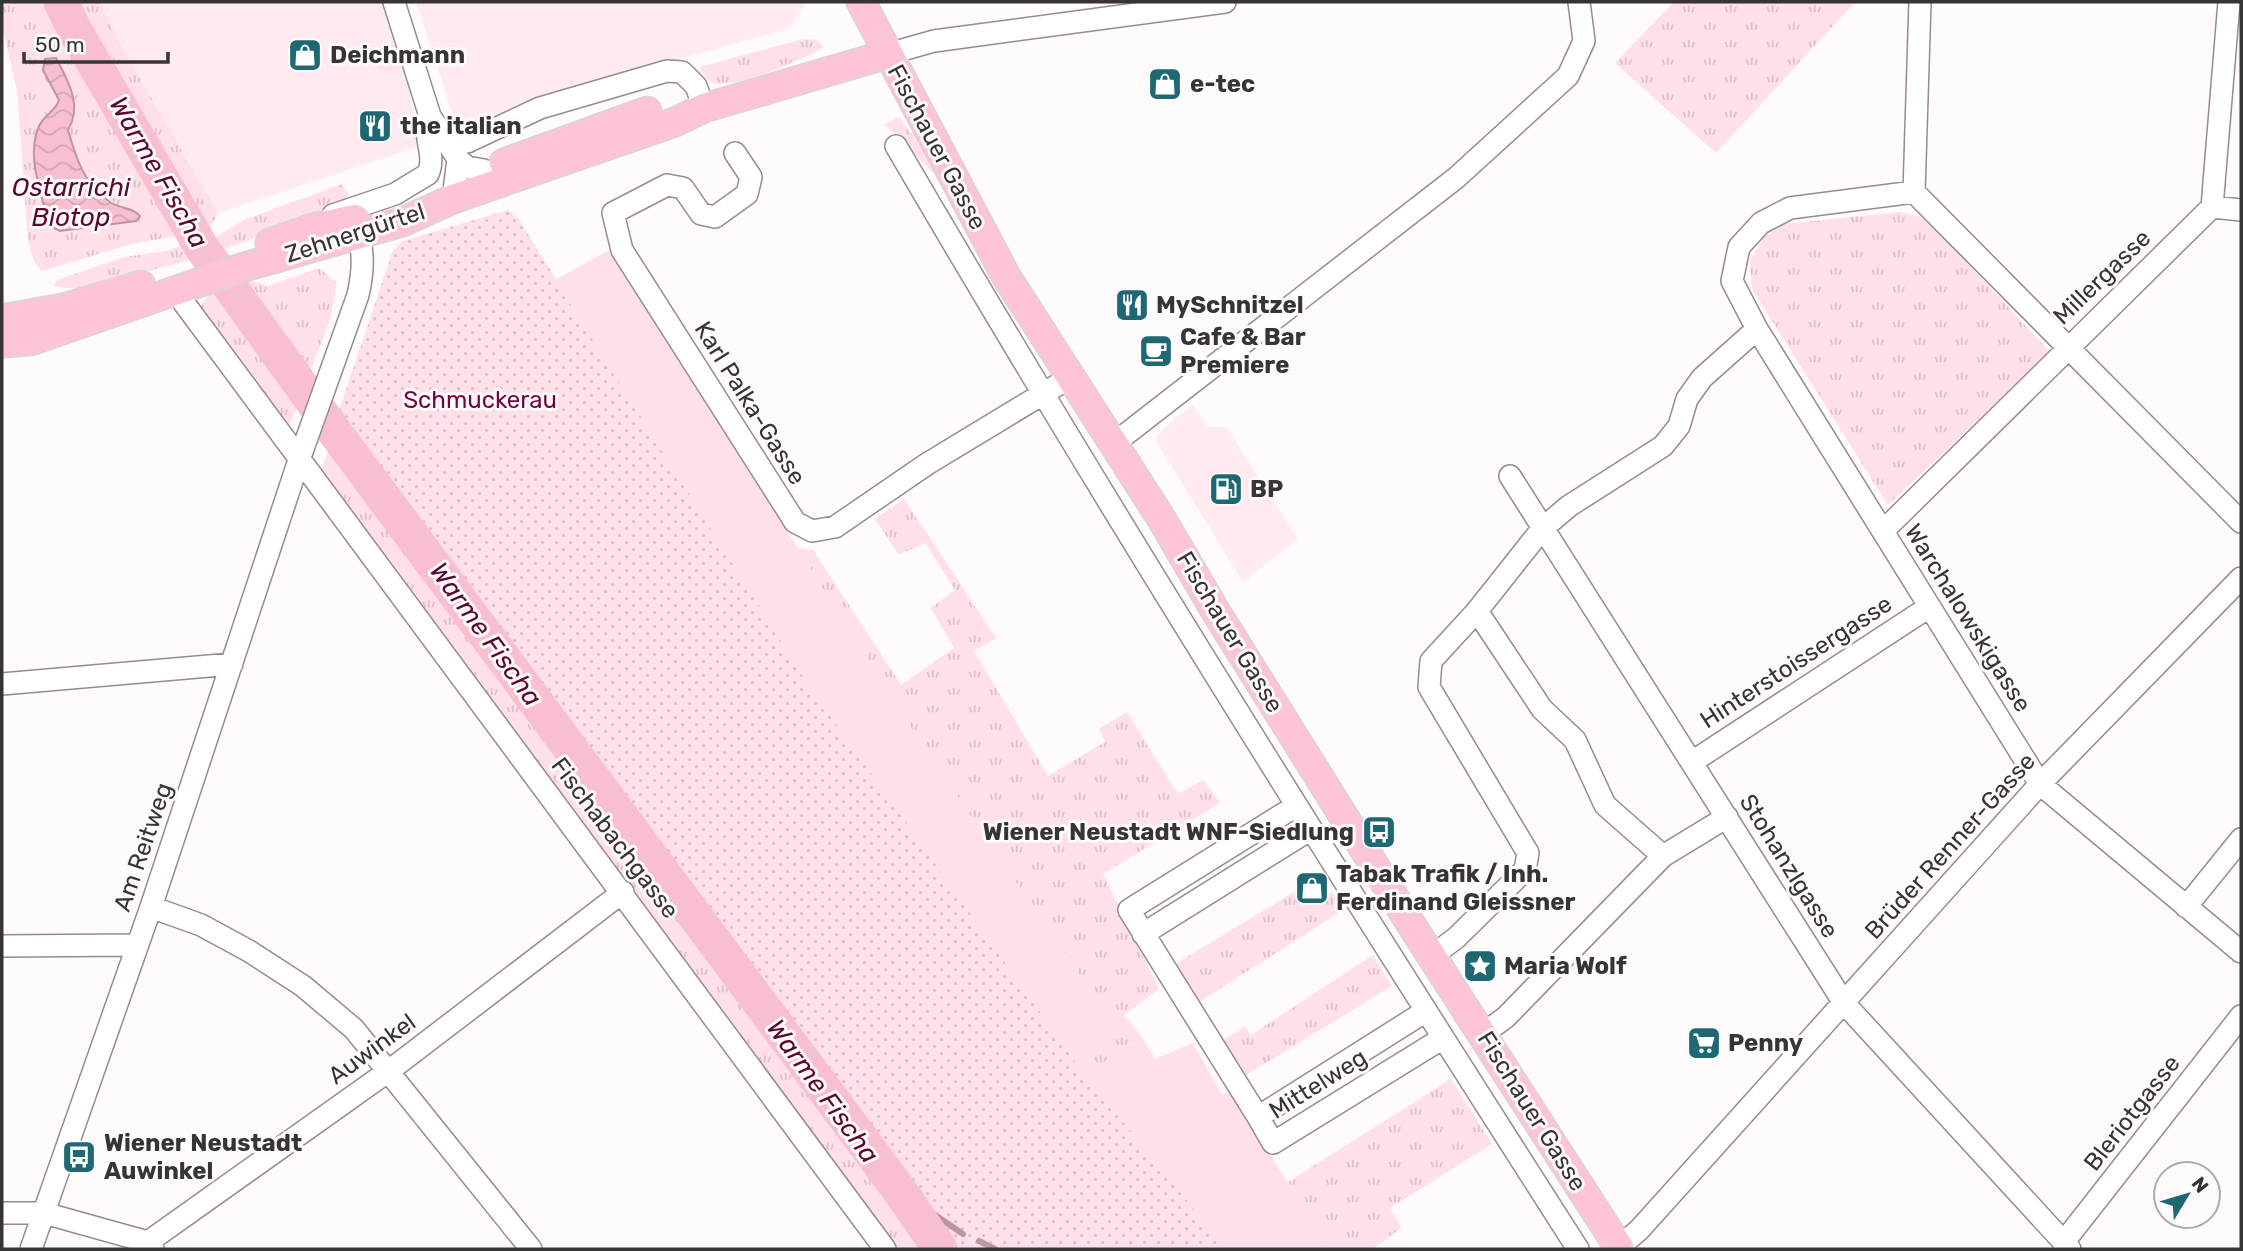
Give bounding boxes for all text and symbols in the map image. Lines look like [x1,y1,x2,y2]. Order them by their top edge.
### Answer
scale bar [24,21,168,65]
text: 50 m [35,32,85,57]
shop icon: Deichmann [286,36,324,74]
place label: Deichmann [330,41,465,69]
street label: Fischauer Gasse [882,60,992,234]
shop icon: e-tec [1146,65,1184,103]
place label: e-tec [1190,70,1255,98]
water label: Warme Fischa [103,91,214,254]
restaurant icon: the italian [356,107,394,145]
place label: the italian [400,112,522,140]
water label: Ostarrichi Biotop [12,172,131,233]
street label: Zehnergürtel [281,197,429,269]
street label: Millergasse [2048,224,2156,330]
restaurant icon: MySchnitzel [1113,286,1151,324]
place label: MySchnitzel [1156,291,1304,319]
street label: Karl Palka-Gasse [689,316,811,490]
place label: Cafe & Bar Premiere [1180,323,1306,379]
cafe icon: Cafe & Bar Premiere [1137,332,1175,370]
park label: Schmuckerau [403,386,557,414]
fuel station icon: BP [1207,470,1245,508]
place label: BP [1250,475,1283,503]
street label: Warchalowskigasse [1899,519,2037,717]
street label: Fischauer Gasse [1171,546,1289,718]
water label: Warme Fischa [423,556,548,712]
street label: Hinterstoissergasse [1695,590,1897,734]
street label: Brüder Renner-Gasse [1859,747,2041,945]
street label: Fischabachgasse [545,752,685,924]
street label: Am Reitweg [108,779,178,915]
street label: Stohanzlgasse [1734,789,1844,943]
bus stop icon: Wiener Neustadt WNF-Siedlung [1360,813,1398,851]
place label: Wiener Neustadt WNF-Siedlung [983,818,1354,846]
place label: Tabak Trafik / Inh. Ferdinand Gleissner [1336,860,1575,916]
shop icon: Tabak Trafik / Inh. Ferdinand Gleissner [1293,869,1331,907]
place icon: Maria Wolf [1461,947,1499,985]
place label: Maria Wolf [1504,952,1627,980]
street label: Auwinkel [323,1008,421,1090]
water label: Warme Fischa [760,1013,885,1169]
supermarket icon: Penny [1685,1024,1723,1062]
street label: Fischauer Gasse [1472,1026,1592,1196]
place label: Penny [1728,1029,1803,1057]
street label: Mittelweg [1264,1043,1372,1125]
street label: Bleriotgasse [2078,1050,2186,1176]
place label: Wiener Neustadt Auwinkel [104,1129,302,1185]
bus stop icon: Wiener Neustadt Auwinkel [60,1138,98,1176]
north arrow [2152,1160,2222,1230]
text: N [2187,1172,2213,1197]

